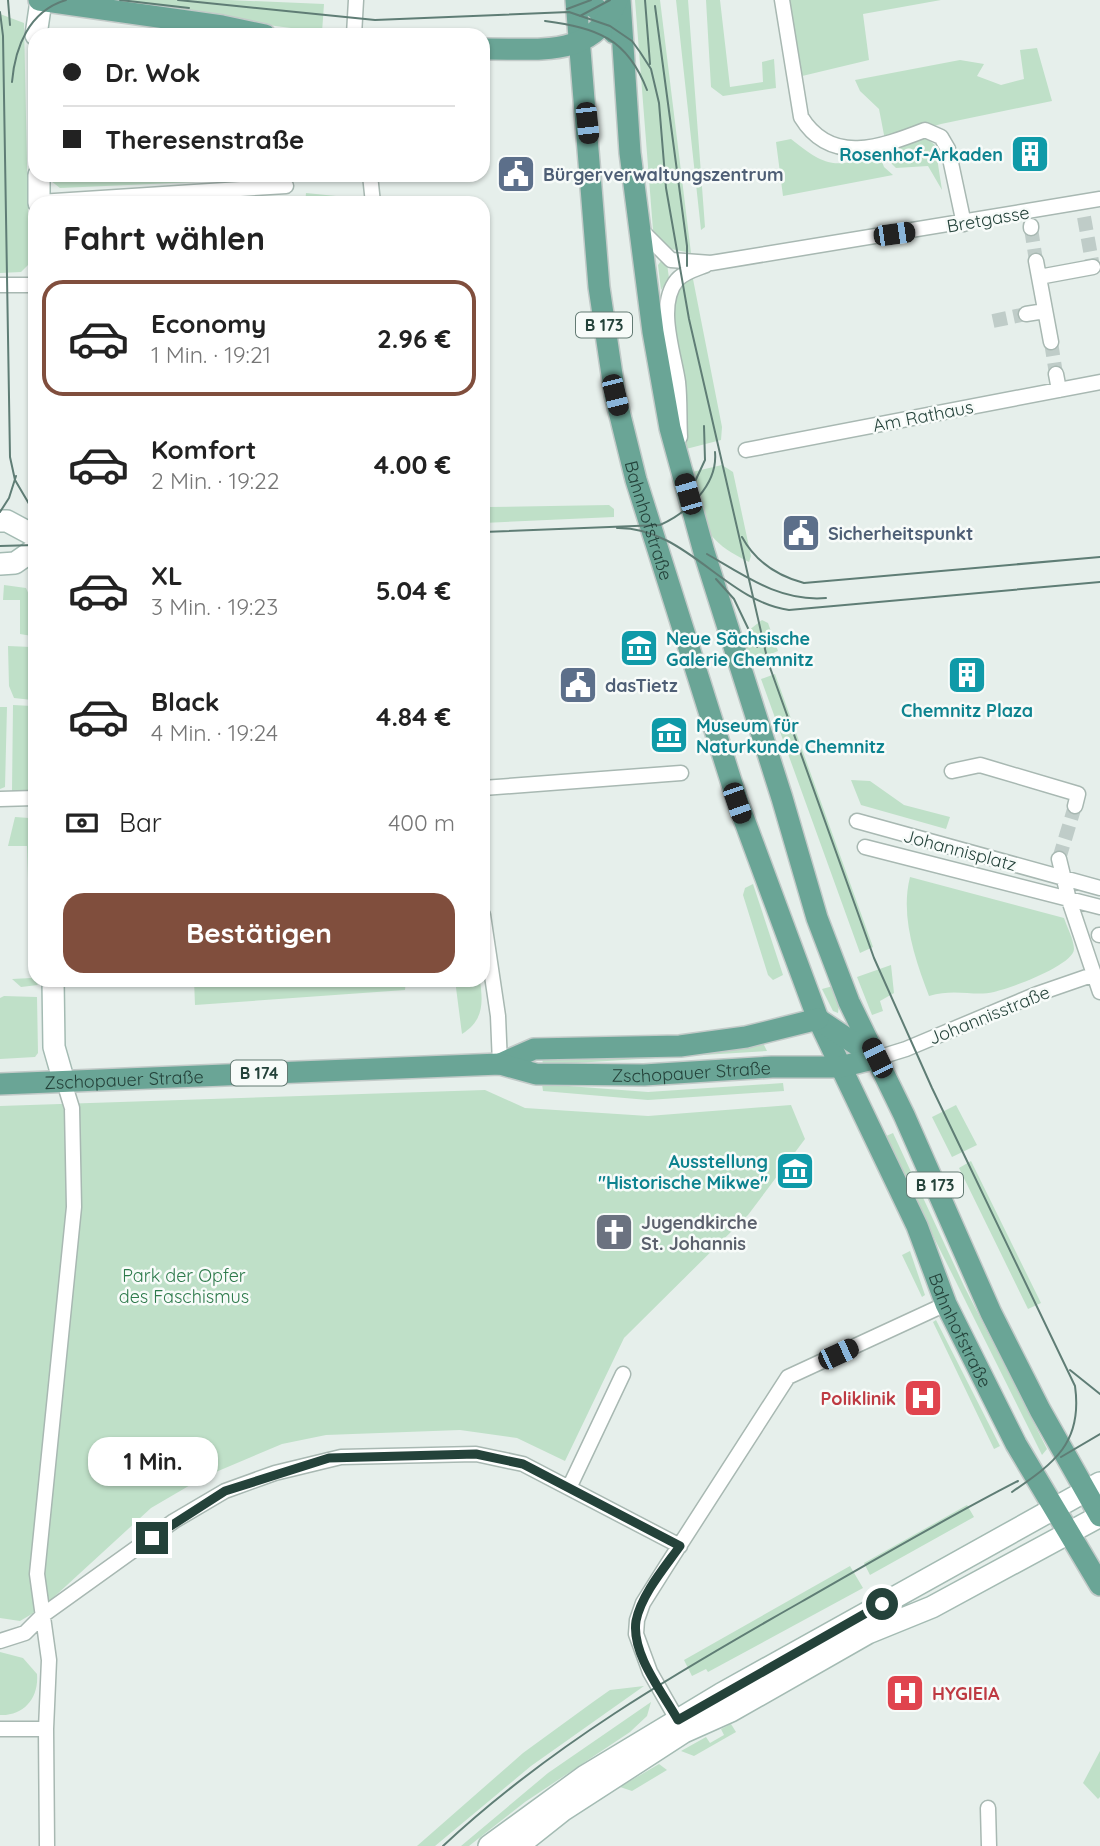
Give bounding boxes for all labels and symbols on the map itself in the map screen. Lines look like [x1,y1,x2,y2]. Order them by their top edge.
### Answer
car [575,101,600,145]
building icon: Rosenhof-Arkaden [1009,133,1051,175]
place label: Rosenhof-Arkaden [839,143,1003,166]
public building icon: Bürgerverwaltungszentrum [495,153,537,195]
place label: Bürgerverwaltungszentrum [543,163,784,186]
street label: Bretgasse [945,200,1031,238]
car [872,221,917,247]
road number: B 173 [576,312,632,338]
car [600,372,631,418]
street label: Am Rathaus [871,395,975,437]
street label: Bahnhofstraße [620,458,678,583]
car [673,471,704,517]
public building icon: Sicherheitspunkt [780,512,822,554]
place label: Sicherheitspunkt [828,522,973,545]
museum icon: Neue Sächsische Galerie Chemnitz [618,627,660,669]
place label: Neue Sächsische Galerie Chemnitz [666,627,813,671]
building icon: Chemnitz Plaza [946,654,988,696]
public building icon: dasTietz [557,664,599,706]
place label: dasTietz [605,674,678,697]
place label: Chemnitz Plaza [901,699,1033,722]
museum icon: Museum für Naturkunde Chemnitz [648,714,690,756]
place label: Museum für Naturkunde Chemnitz [696,714,885,758]
car [721,780,754,826]
street label: Johannisplatz [901,824,1019,876]
street label: Johannisstraße [925,980,1053,1050]
car [859,1035,896,1081]
street label: Zschopauer Straße [611,1056,771,1087]
road number: B 174 [231,1060,287,1086]
street label: Zschopauer Straße [44,1064,204,1094]
place label: Ausstellung "Historische Mikwe" [598,1150,768,1194]
museum icon: Ausstellung "Historische Mikwe" [774,1150,816,1192]
road number: B 173 [907,1172,963,1198]
church icon: Jugendkirche St. Johannis [593,1211,635,1253]
place label: Jugendkirche St. Johannis [641,1211,758,1255]
park label: Park der Opfer des Faschismus [119,1264,249,1308]
street label: Bahnhofstraße [924,1270,997,1391]
car [815,1336,862,1372]
hospital icon: Poliklinik [902,1377,944,1419]
place label: Poliklinik [821,1387,896,1410]
callout: 1 Min. [87,1436,217,1486]
route end [136,1522,168,1554]
route start [866,1588,898,1620]
hospital icon: HYGIEIA [884,1672,926,1714]
place label: HYGIEIA [932,1682,1000,1705]

